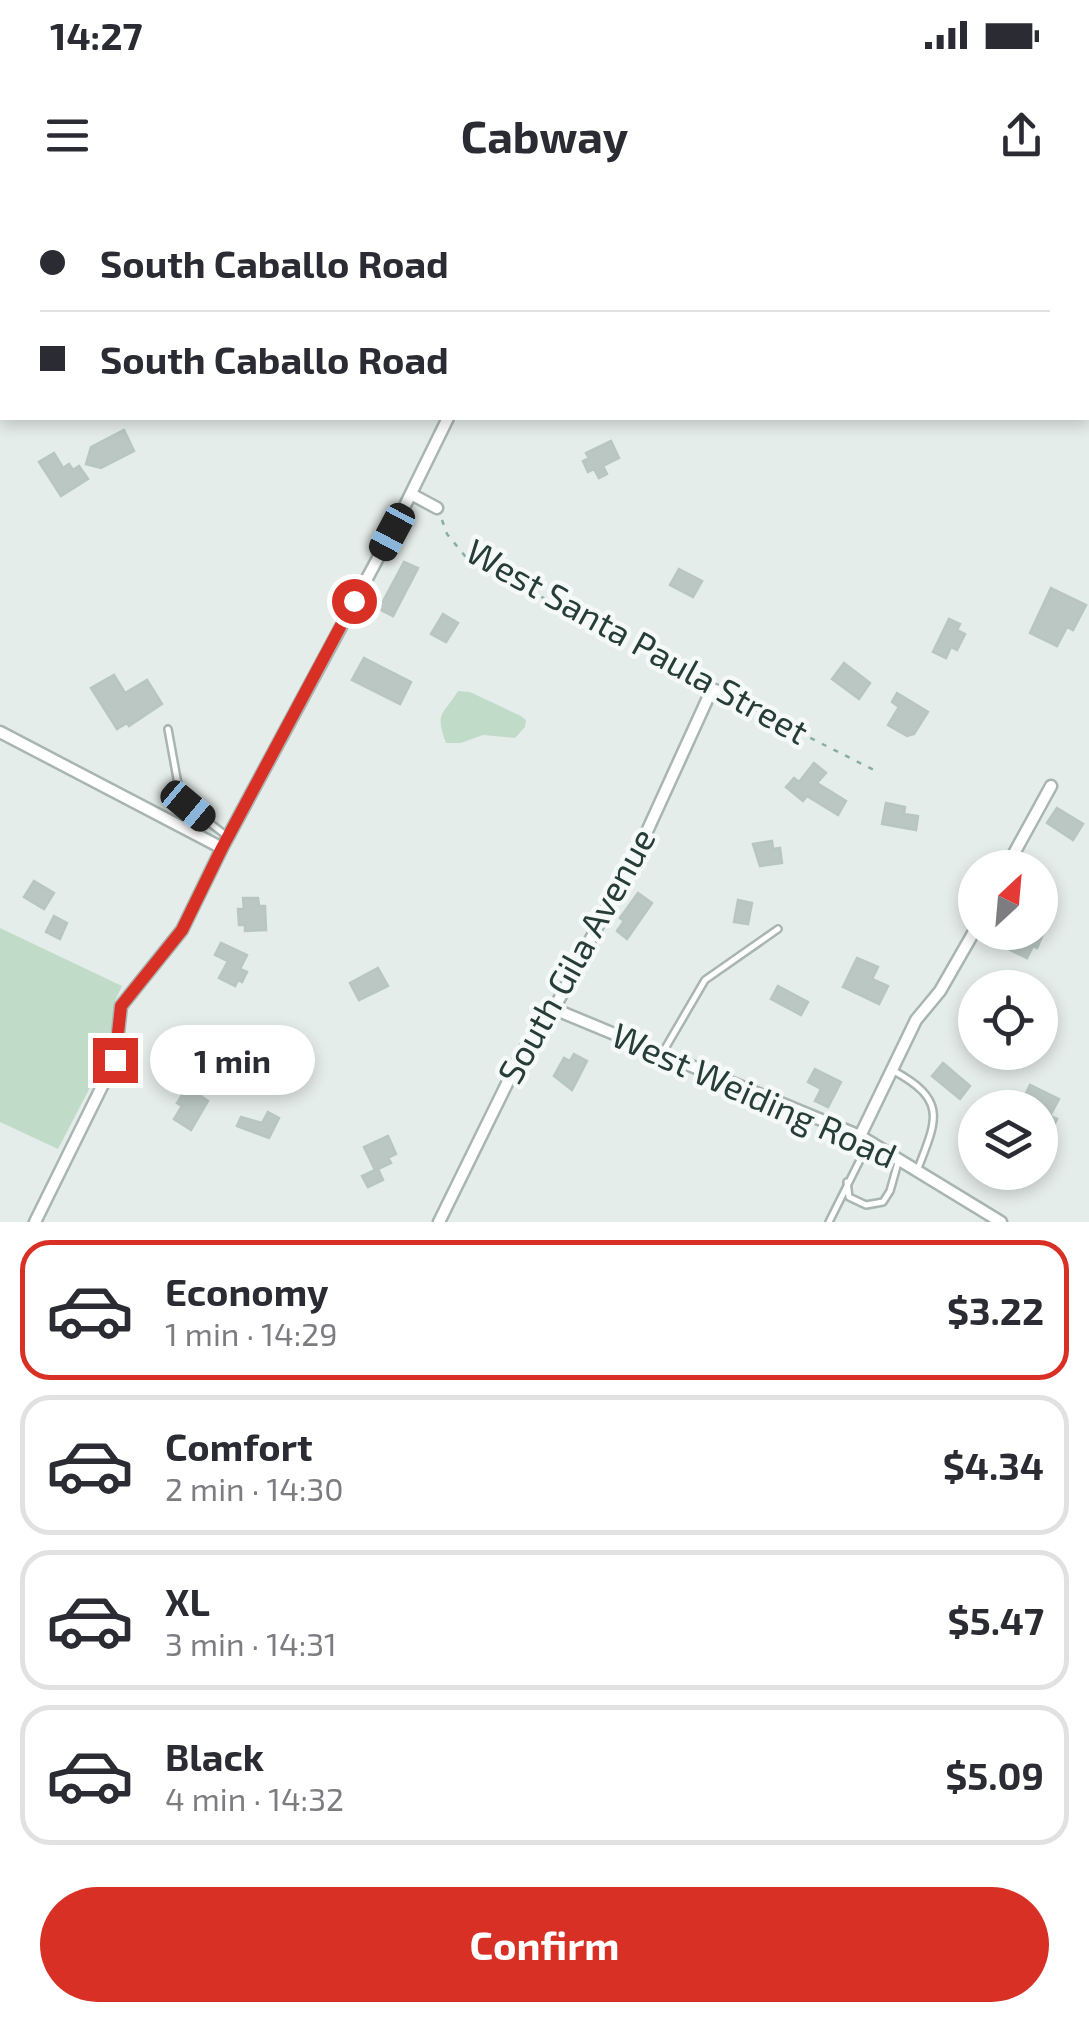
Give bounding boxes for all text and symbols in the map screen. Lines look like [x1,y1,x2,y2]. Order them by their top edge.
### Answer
text: 14:27 [50,12,143,58]
icon: menu [40,108,95,163]
text: Cabway [461,108,628,162]
icon: share [994,108,1049,163]
text: South Caballo Road [100,240,449,286]
text: South Caballo Road [100,336,449,382]
car [365,498,419,566]
street label: West Santa Paula Street [460,529,816,752]
route start [332,579,377,624]
car [155,775,221,837]
street label: South Gila Avenue [488,820,663,1090]
north arrow [958,850,1058,950]
map controls [958,850,1058,1190]
button: locate [958,970,1058,1070]
street label: West Weiding Road [606,1013,904,1176]
callout: 1 min [150,1025,315,1095]
route end [93,1038,138,1083]
text: 1 min [194,1041,271,1079]
button: layers [958,1090,1058,1190]
icon: car [45,1265,135,1355]
text: Economy [165,1268,329,1314]
text: $3.22 [947,1287,1044,1333]
text: 1 min · 14:29 [165,1314,338,1352]
icon: car [45,1420,135,1510]
text: Comfort [165,1423,313,1469]
text: $4.34 [943,1442,1044,1488]
text: 2 min · 14:30 [165,1469,344,1507]
icon: car [45,1575,135,1665]
text: XL [165,1578,210,1624]
text: $5.47 [948,1597,1044,1643]
text: 3 min · 14:31 [165,1624,337,1662]
icon: car [45,1730,135,1820]
text: Black [165,1733,264,1779]
text: $5.09 [945,1752,1044,1798]
text: 4 min · 14:32 [165,1779,344,1817]
button: Confirm [40,1887,1049,2002]

